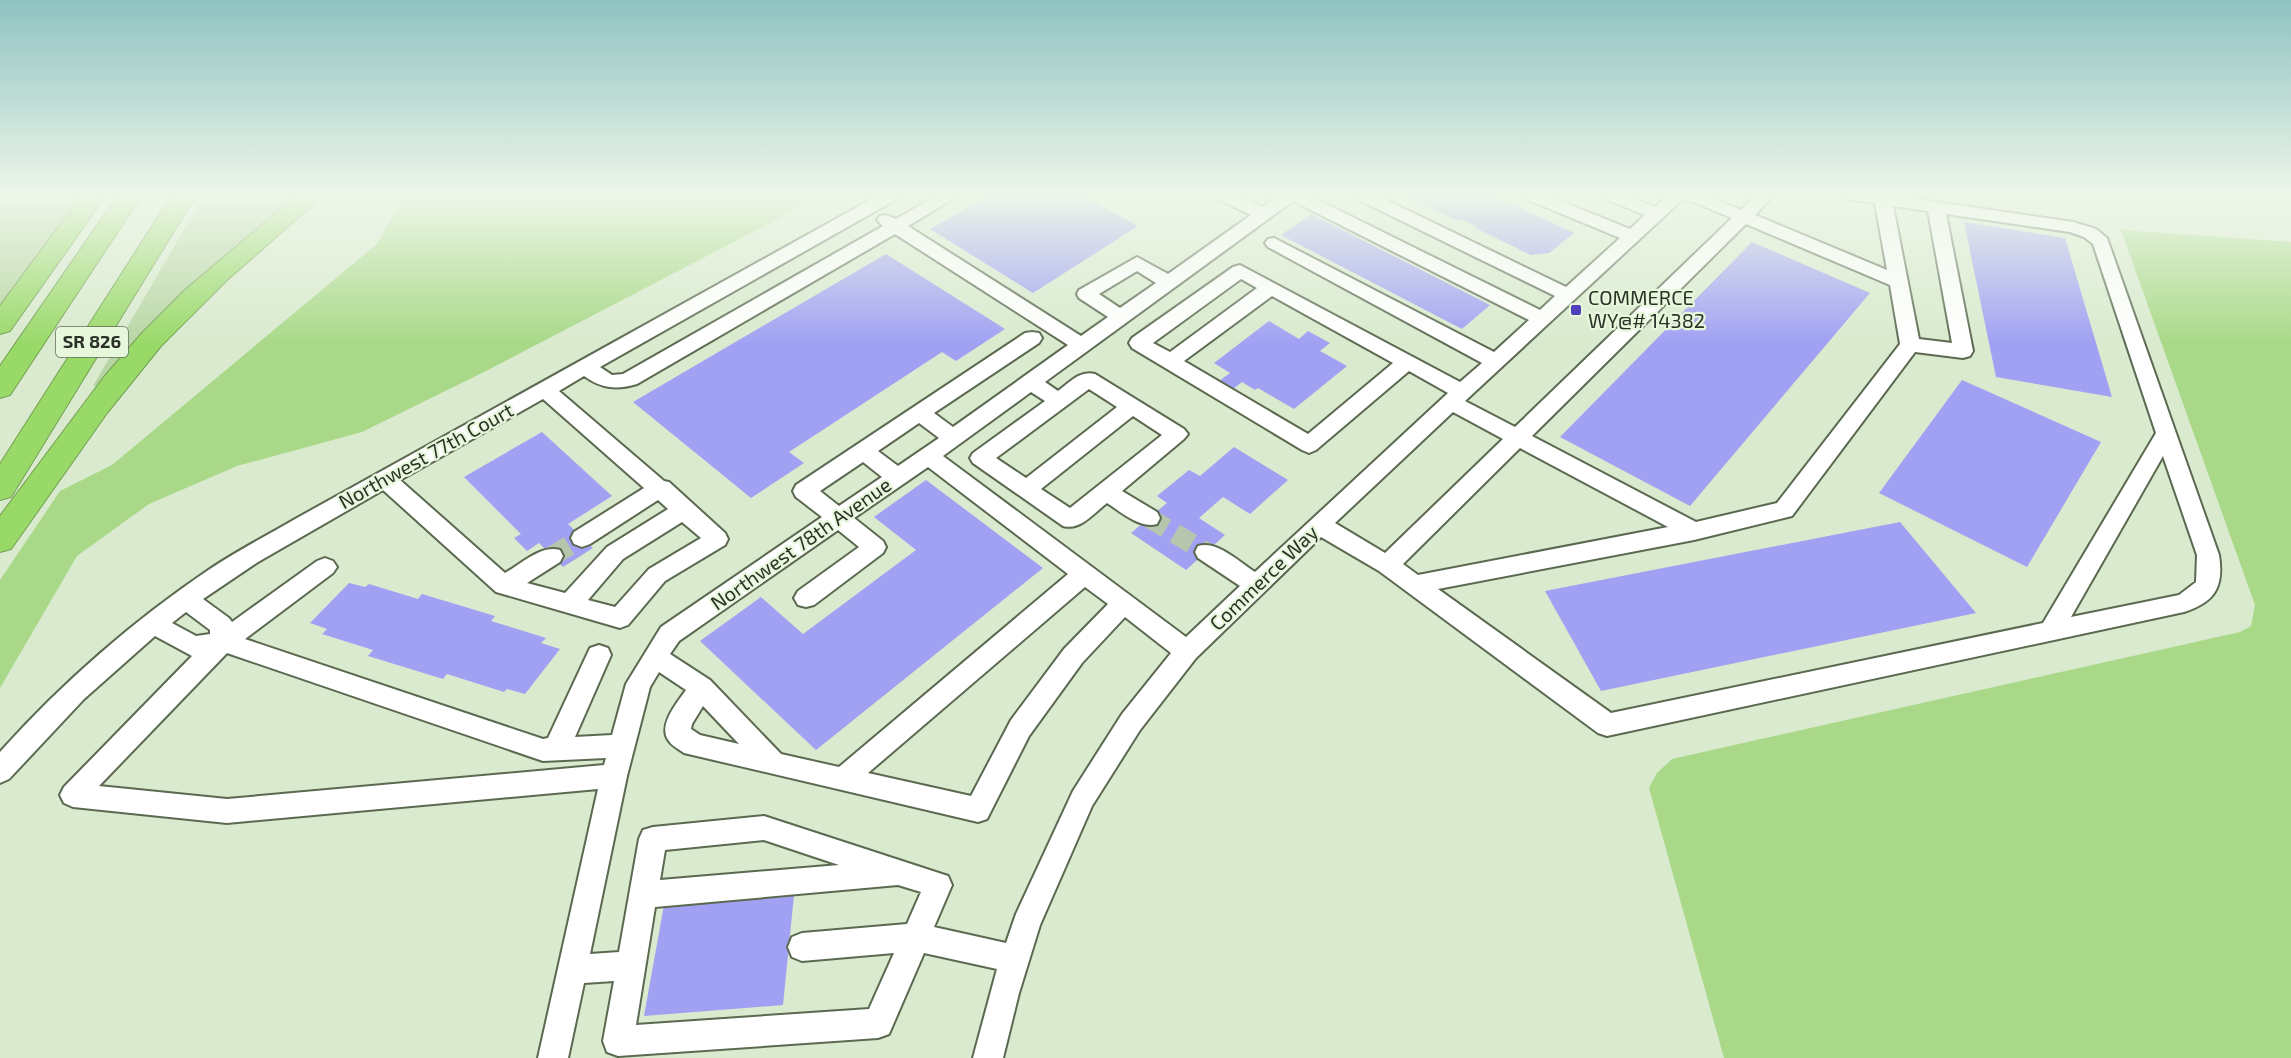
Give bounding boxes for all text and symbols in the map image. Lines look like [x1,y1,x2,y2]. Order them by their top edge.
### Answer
place label: COMMERCE WY@# 14382 [1588,285,1705,332]
marker: COMMERCE WY@# 14382 [1569,303,1583,317]
road number: SR 826 [56,327,128,357]
street label: Northwest 77th Court [334,397,517,513]
street label: Northwest 78th Avenue [706,472,895,615]
street label: Commerce Way [1204,519,1323,635]

